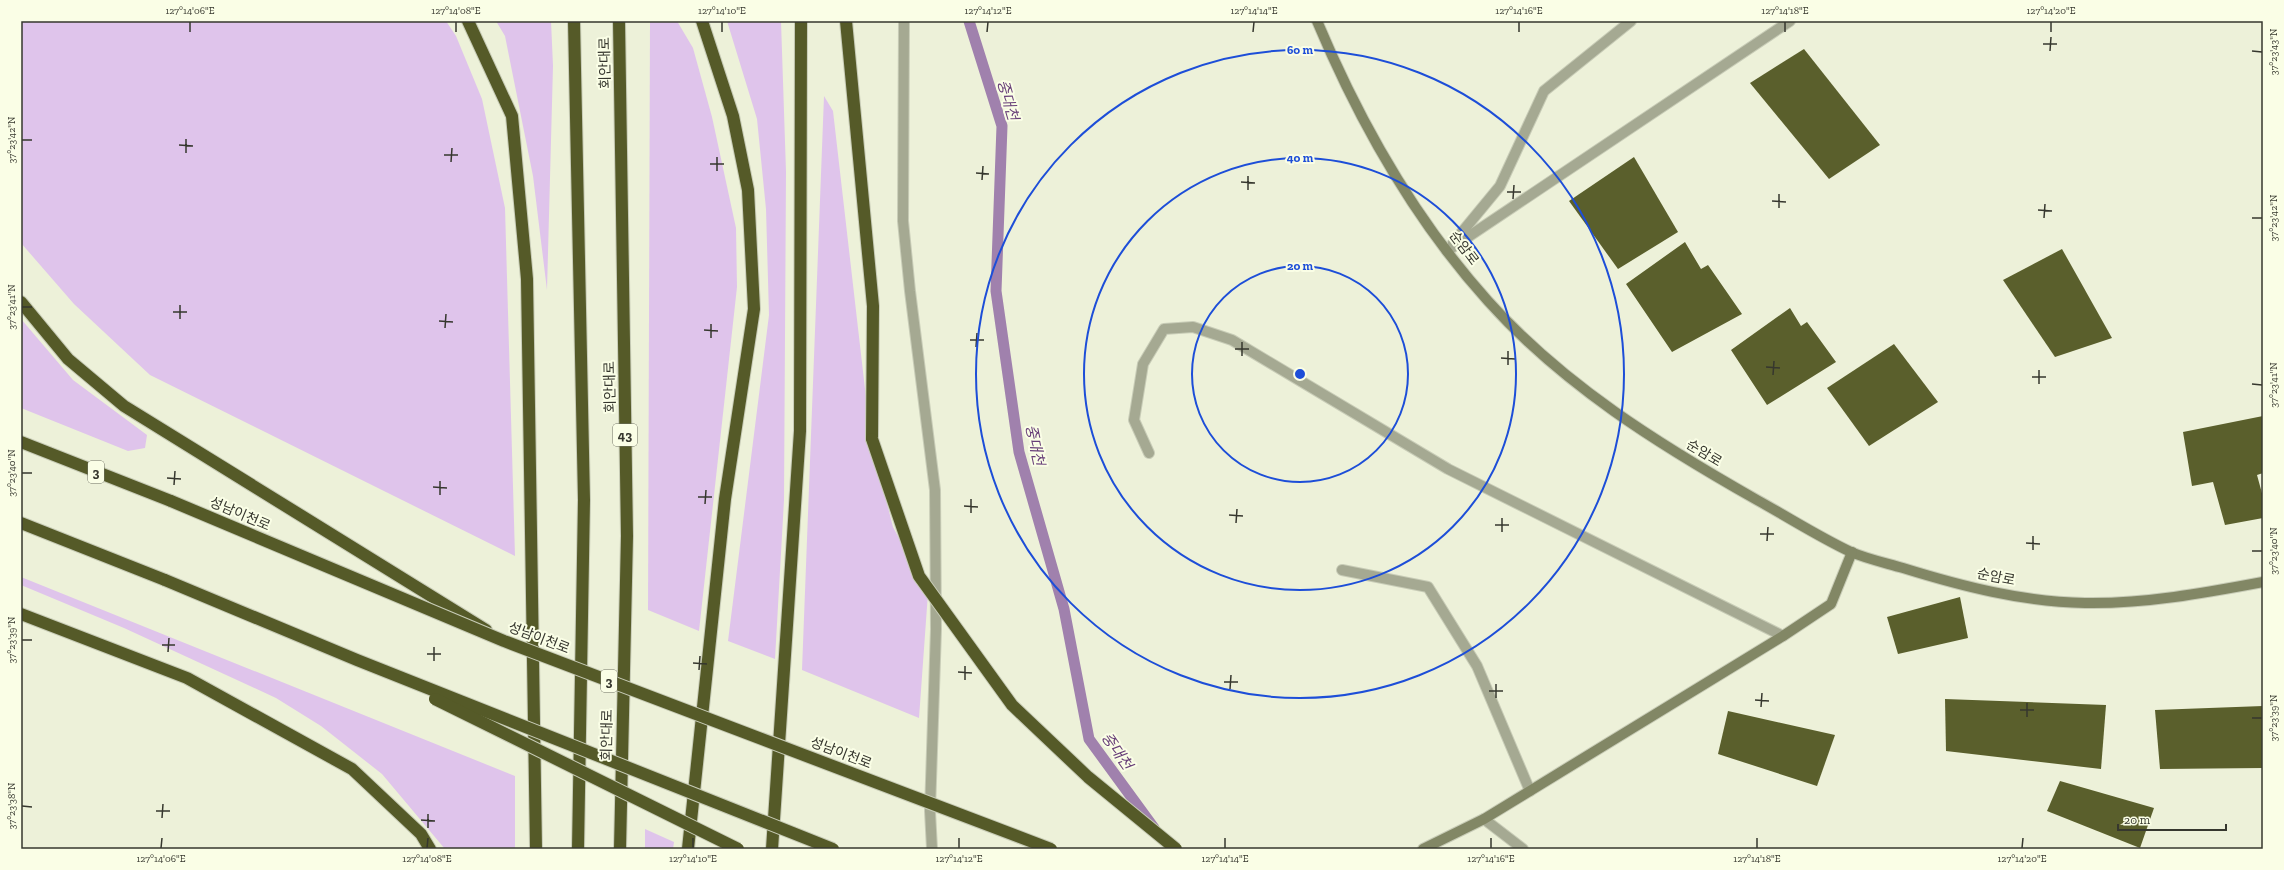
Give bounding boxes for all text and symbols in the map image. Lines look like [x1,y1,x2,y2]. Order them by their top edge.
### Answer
text: 127°14'06"E [165,5,215,17]
text: 127°14'08"E [431,5,481,17]
text: 127°14'10"E [698,5,746,17]
text: 127°14'12"E [964,5,1012,17]
text: 127°14'14"E [1230,5,1278,17]
text: 127°14'16"E [1495,5,1543,17]
text: 127°14'18"E [1761,5,1809,17]
text: 127°14'20"E [2026,5,2076,17]
text: 37°23'43"N [2268,28,2280,75]
street label: 회안대로 [596,37,614,89]
text: 60 m [1287,43,1314,57]
water label: 중대천 [994,78,1023,124]
text: 37°23'42"N [6,116,18,163]
text: 40 m [1287,151,1314,165]
text: 37°23'42"N [2268,194,2280,241]
street label: 순암로 [1446,227,1482,269]
text: 20 m [1287,259,1314,273]
text: 37°23'41"N [6,284,18,330]
street label: 회안대로 [601,361,619,413]
text: 37°23'41"N [2268,362,2280,408]
centre of rings [1293,367,1307,381]
water label: 중대천 [1022,423,1049,469]
road number: 43 [613,424,637,446]
street label: 순암로 [1683,436,1725,470]
text: 37°23'40"N [6,449,18,497]
road number: 3 [88,461,104,483]
street label: 성남이천로 [207,494,273,534]
text: 37°23'40"N [2268,527,2280,575]
street label: 순암로 [1975,565,2017,589]
text: 37°23'39"N [6,616,18,663]
street label: 성남이천로 [506,619,572,658]
road number: 3 [601,670,617,692]
text: 37°23'39"N [2268,694,2280,741]
street label: 회안대로 [598,709,616,761]
water label: 중대천 [1098,729,1138,775]
street label: 성남이천로 [808,734,874,773]
text: 37°23'38"N [6,782,18,829]
scale bar [2118,806,2226,832]
text: 20 m [2124,813,2151,827]
text: 127°14'06"E [136,853,186,865]
text: 127°14'08"E [402,853,452,865]
text: 127°14'10"E [669,853,717,865]
text: 127°14'12"E [935,853,983,865]
text: 127°14'14"E [1201,853,1249,865]
text: 127°14'16"E [1467,853,1515,865]
text: 127°14'18"E [1733,853,1781,865]
text: 127°14'20"E [1997,853,2047,865]

